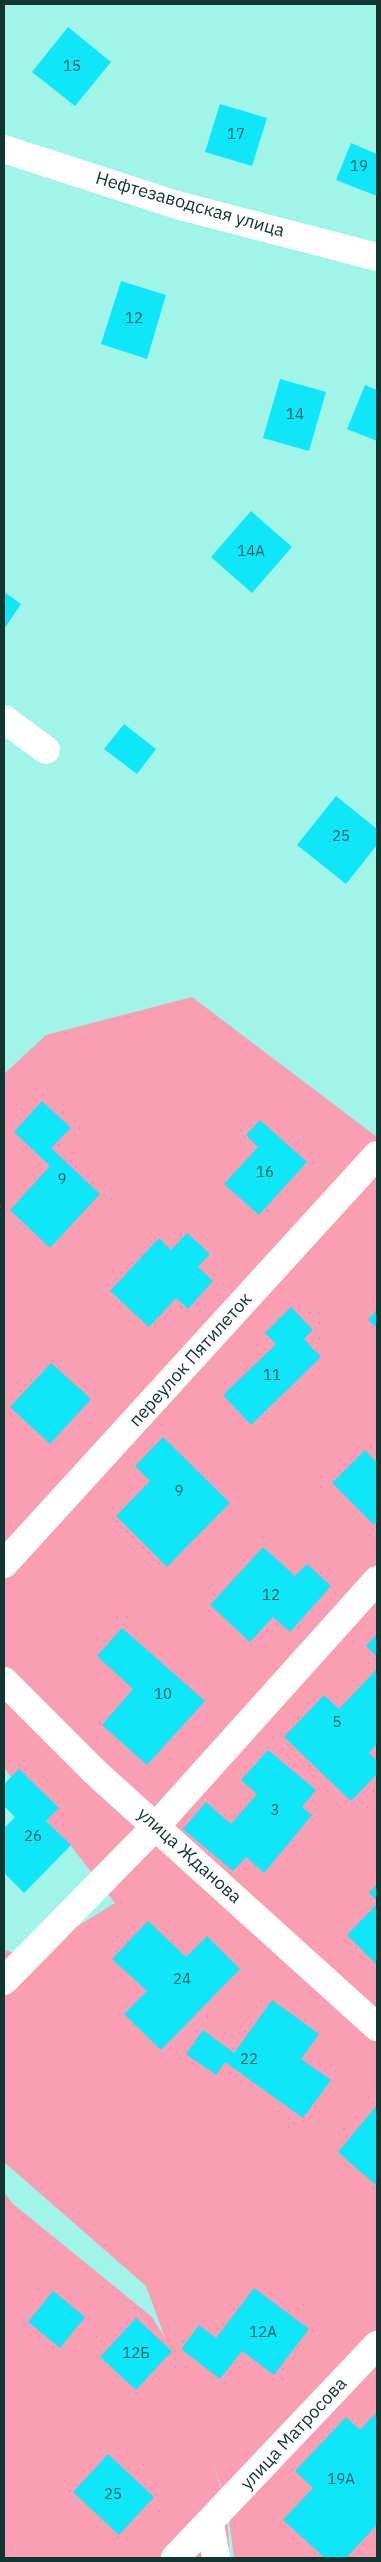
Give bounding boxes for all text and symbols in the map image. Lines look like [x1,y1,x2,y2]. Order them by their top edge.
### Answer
house number: 15 [63,58,81,76]
house number: 17 [227,126,245,144]
house number: 19 [350,158,368,176]
street label: Нефтезаводская улица [93,168,287,242]
house number: 12 [125,310,143,328]
house number: 14 [286,406,304,424]
house number: 14А [237,543,265,561]
house number: 25 [332,828,350,846]
house number: 16 [256,1164,274,1182]
house number: 9 [58,1171,66,1189]
street label: переулок Пятилеток [125,1289,257,1431]
house number: 11 [263,1367,281,1385]
house number: 9 [175,1483,183,1501]
house number: 12 [262,1587,280,1605]
house number: 10 [154,1686,172,1704]
house number: 5 [333,1714,341,1732]
house number: 3 [271,1802,279,1820]
street label: улица Жданова [132,1804,246,1908]
house number: 26 [24,1828,42,1846]
house number: 24 [173,1971,191,1989]
house number: 22 [240,2051,258,2069]
house number: 12А [249,2324,277,2342]
house number: 12Б [122,2345,150,2363]
street label: улица Матросова [236,2373,352,2495]
house number: 19А [327,2471,355,2489]
house number: 25 [104,2486,122,2504]

